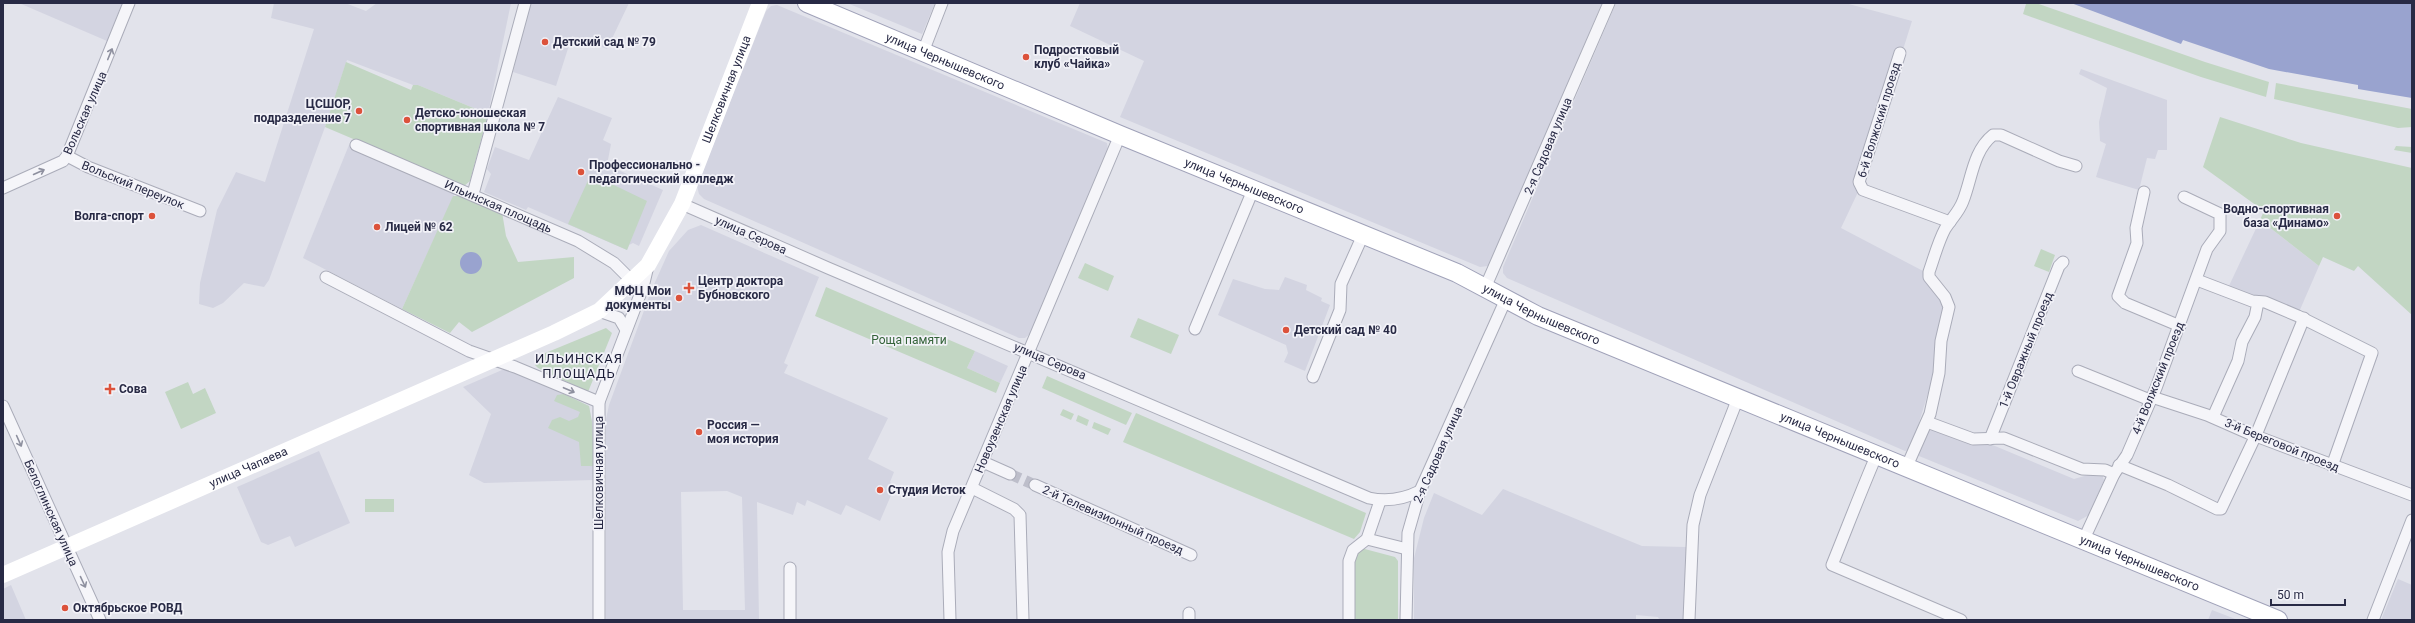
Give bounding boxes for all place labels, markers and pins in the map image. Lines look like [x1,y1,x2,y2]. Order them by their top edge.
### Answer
place label: Детский сад № 79 [553,35,656,49]
marker: Детский сад № 79 [540,37,550,47]
place label: Подростковый клуб «Чайка» [1034,43,1119,71]
marker: Подростковый клуб «Чайка» [1021,52,1031,62]
place label: ЦСШОР, подразделение 7 [254,97,351,125]
marker: ЦСШОР, подразделение 7 [354,106,364,116]
place label: Детско-юношеская спортивная школа № 7 [415,106,545,134]
marker: Детско-юношеская спортивная школа № 7 [402,115,412,125]
place label: Профессионально - педагогический колледж [589,158,734,186]
marker: Профессионально - педагогический колледж [576,167,586,177]
place label: Водно-спортивная база «Динамо» [2223,202,2329,230]
place label: Волга-спорт [74,209,144,223]
marker: Волга-спорт [147,211,157,221]
marker: Водно-спортивная база «Динамо» [2332,211,2342,221]
place label: Лицей № 62 [385,220,453,234]
marker: Лицей № 62 [372,222,382,232]
place label: Центр доктора Бубновского [698,274,784,302]
marker: Центр доктора Бубновского [683,282,695,294]
place label: МФЦ Мои документы [605,284,671,312]
marker: МФЦ Мои документы [674,293,684,303]
place label: Детский сад № 40 [1294,323,1397,337]
marker: Детский сад № 40 [1281,325,1291,335]
place label: Сова [119,382,147,396]
marker: Сова [104,383,116,395]
place label: Россия — моя история [707,418,779,446]
marker: Россия — моя история [694,427,704,437]
place label: Студия Исток [888,483,966,497]
marker: Студия Исток [875,485,885,495]
place label: Октябрьское РОВД [73,601,183,615]
marker: Октябрьское РОВД [60,603,70,613]

